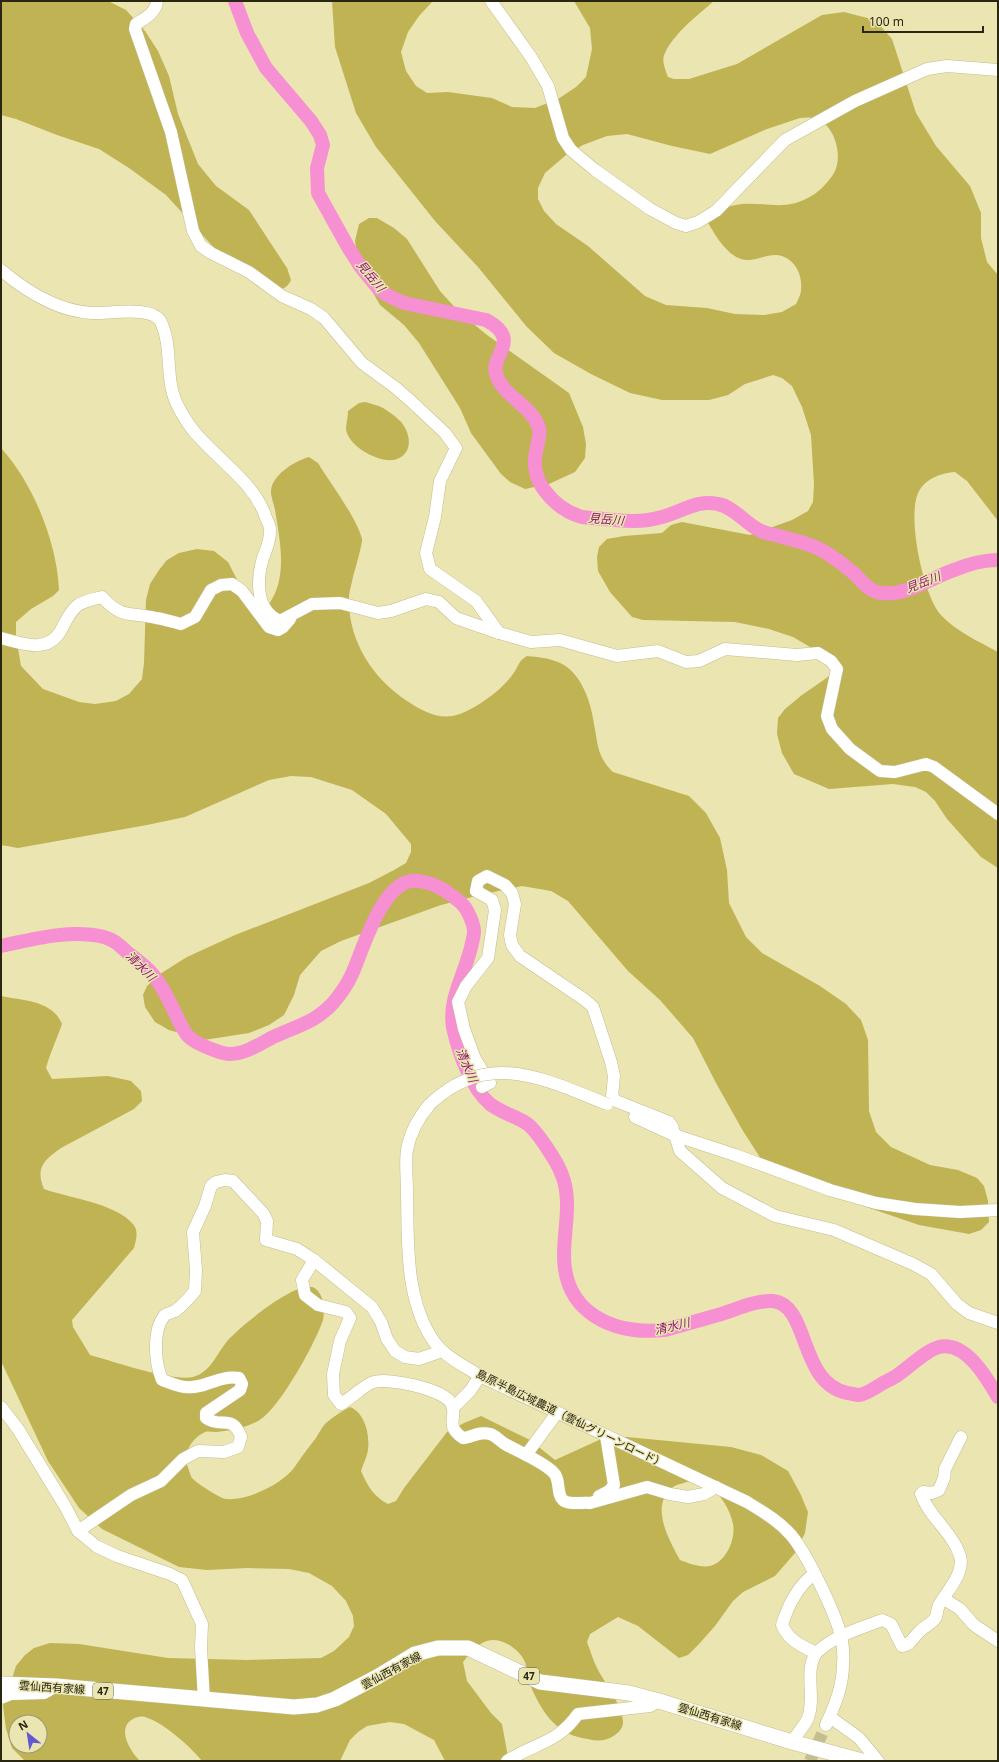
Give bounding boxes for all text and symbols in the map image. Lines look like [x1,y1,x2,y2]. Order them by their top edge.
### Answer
scale bar [863,8,983,34]
text: 100 m [869,13,904,30]
water label: 見岳川 [353,257,390,297]
water label: 見岳川 [587,509,627,529]
water label: 見岳川 [903,567,945,596]
water label: 清水川 [122,947,161,986]
water label: 清水川 [452,1045,483,1087]
water label: 清水川 [653,1313,693,1338]
street label: 島原半島広域農道（雲仙グリーンロード） [474,1366,668,1470]
street label: 雲仙西有家線 [358,1648,424,1692]
road number: 47 [519,1668,539,1684]
street label: 雲仙西有家線 [19,1677,85,1697]
road number: 47 [93,1683,113,1699]
street label: 雲仙西有家線 [676,1699,744,1733]
north arrow [8,1714,48,1754]
text: N [15,1716,30,1734]

